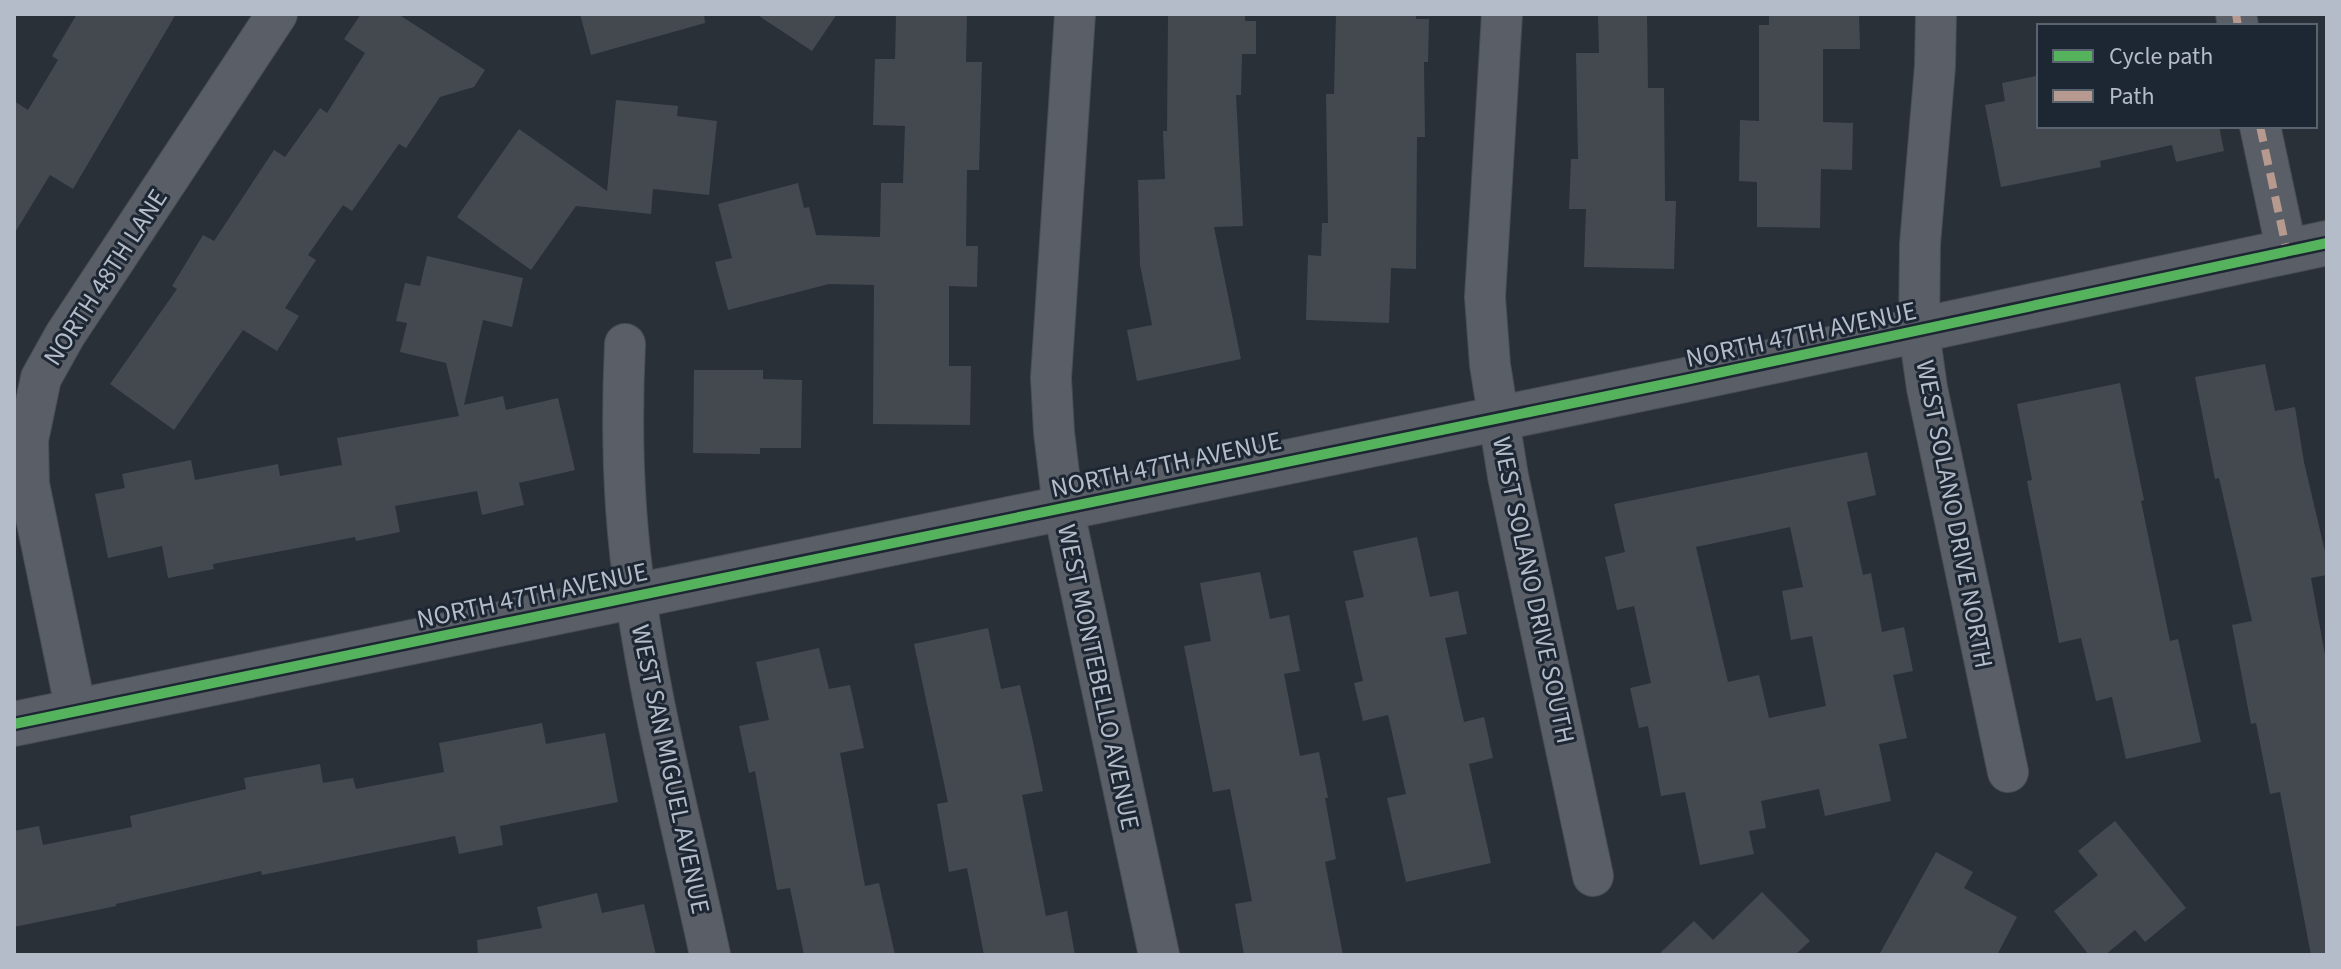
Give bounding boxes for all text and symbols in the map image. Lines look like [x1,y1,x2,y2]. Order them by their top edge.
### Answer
legend [2037,24,2317,128]
text: Cycle path [2109,39,2213,74]
text: Path [2109,79,2155,114]
street label: NORTH 48TH LANE [34,182,176,373]
street label: NORTH 47TH AVENUE [1682,292,1920,377]
street label: WEST SOLANO DRIVE NORTH [1906,357,2003,671]
street label: NORTH 47TH AVENUE [1047,422,1285,507]
street label: WEST SOLANO DRIVE SOUTH [1483,433,1584,747]
street label: WEST MONTEBELLO AVENUE [1048,521,1149,833]
street label: NORTH 47TH AVENUE [413,553,651,638]
street label: WEST SAN MIGUEL AVENUE [622,621,719,917]

